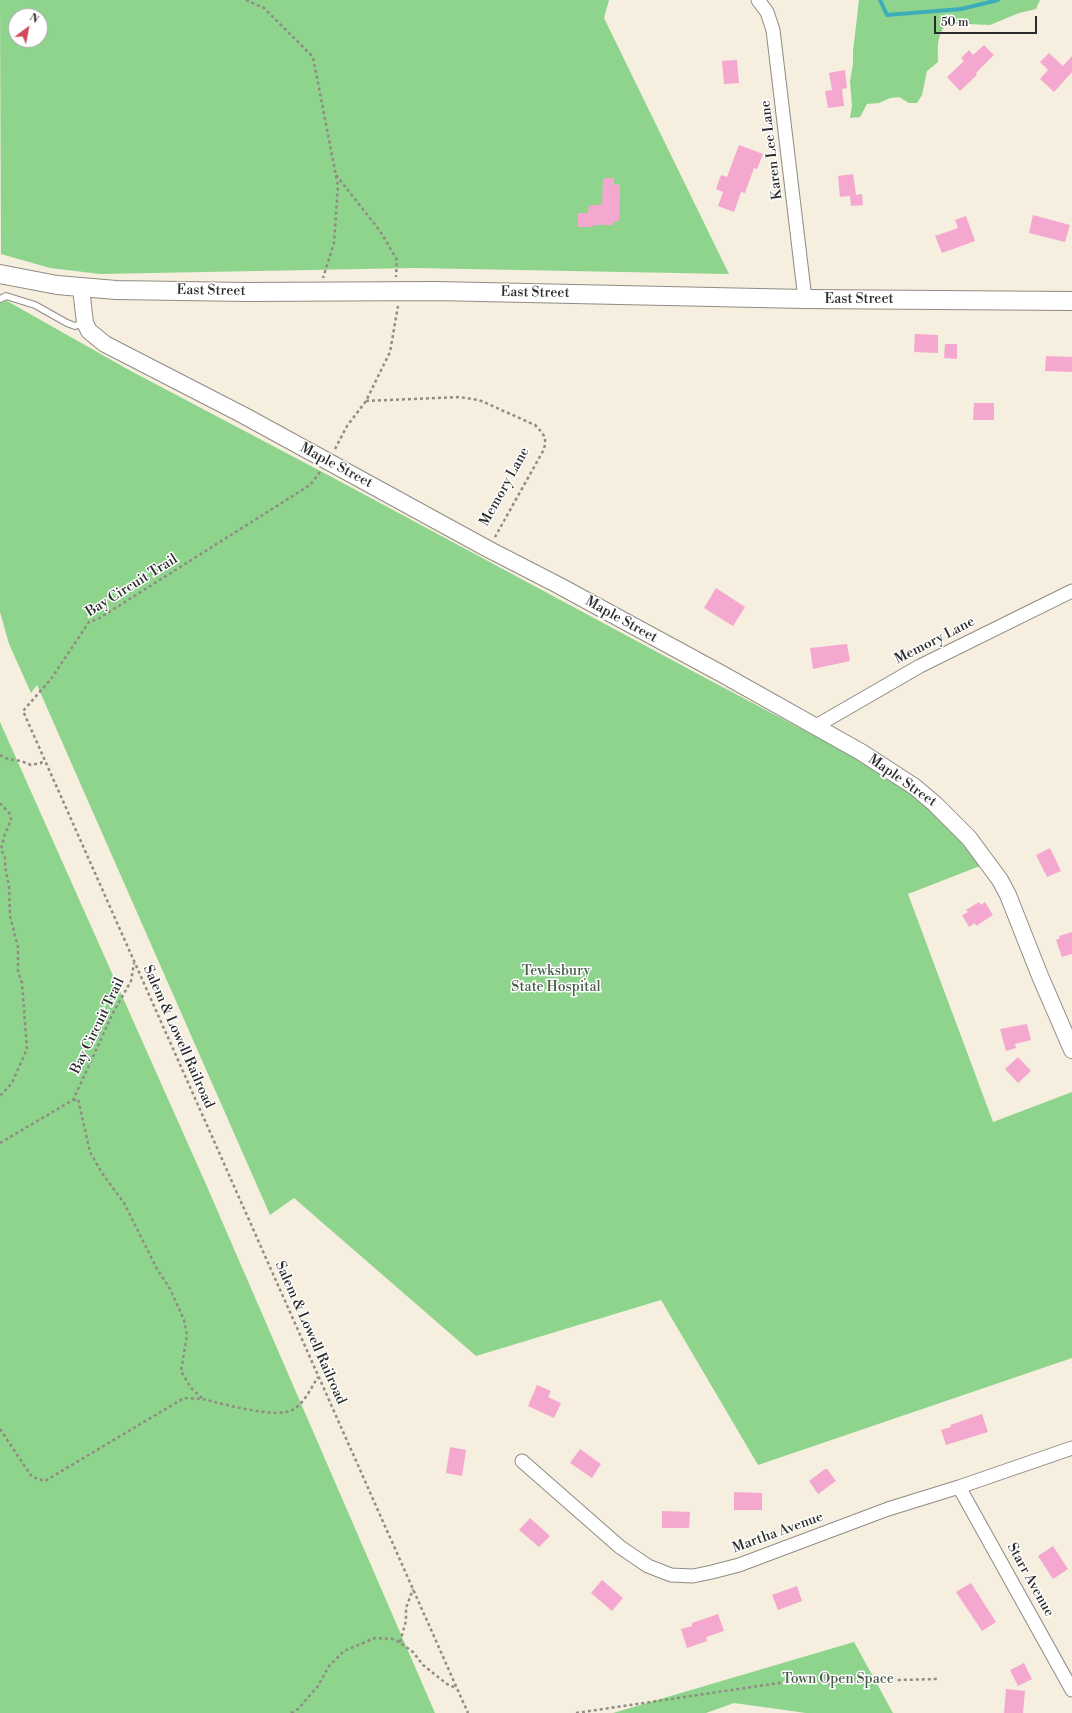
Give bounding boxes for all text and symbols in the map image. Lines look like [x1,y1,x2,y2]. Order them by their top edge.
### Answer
north arrow [8,8,48,48]
scale bar [936,8,1039,34]
text: N [26,10,41,27]
text: 50 m [941,15,969,30]
street label: Karen Lee Lane [758,99,786,201]
street label: East Street [176,282,246,300]
street label: East Street [500,284,570,302]
street label: East Street [825,292,893,308]
street label: Maple Street [297,440,375,492]
street label: Memory Lane [476,445,534,529]
street label: Bay Circuit Trail [83,551,181,621]
street label: Maple Street [582,593,660,647]
street label: Memory Lane [892,614,978,668]
street label: Maple Street [865,751,939,811]
street label: Salem & Lowell Railroad [139,963,217,1111]
park label: Tewksbury State Hospital [511,964,601,996]
street label: Bay Circuit Trail [67,975,129,1077]
street label: Salem & Lowell Railroad [271,1259,349,1407]
street label: Martha Avenue [730,1509,826,1557]
street label: Starr Avenue [1003,1540,1057,1620]
park label: Town Open Space [782,1672,894,1688]

